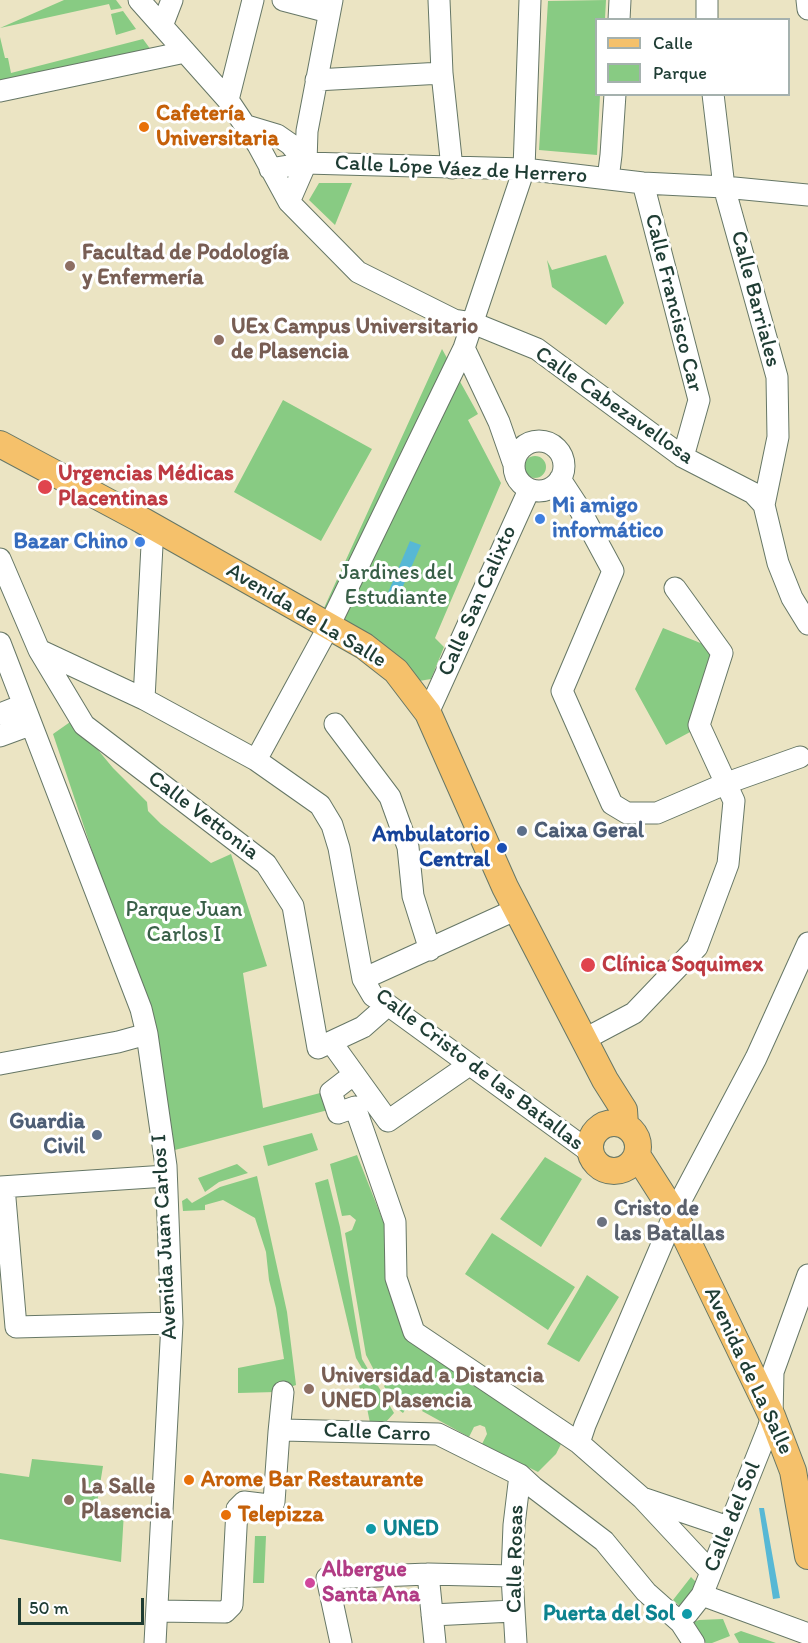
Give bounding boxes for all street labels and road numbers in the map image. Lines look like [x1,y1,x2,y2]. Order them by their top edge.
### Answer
street label: Calle Lópe Váez de Herrero [334,150,588,190]
street label: Calle Francisco Car [638,211,708,395]
street label: Calle Barriales [724,228,786,370]
street label: Calle Cabezavellosa [529,341,699,471]
street label: Calle San Calixto [433,522,523,680]
street label: Avenida de La Salle [221,558,391,674]
street label: Calle Vettonia [142,766,264,866]
street label: Calle Cristo de las Batallas [370,983,588,1157]
street label: Avenida Juan Carlos I [146,1134,184,1340]
street label: Avenida de La Salle [698,1283,798,1459]
street label: Calle Carro [323,1418,431,1448]
street label: Calle del Sol [699,1458,767,1576]
street label: Calle Rosas [502,1505,530,1613]

